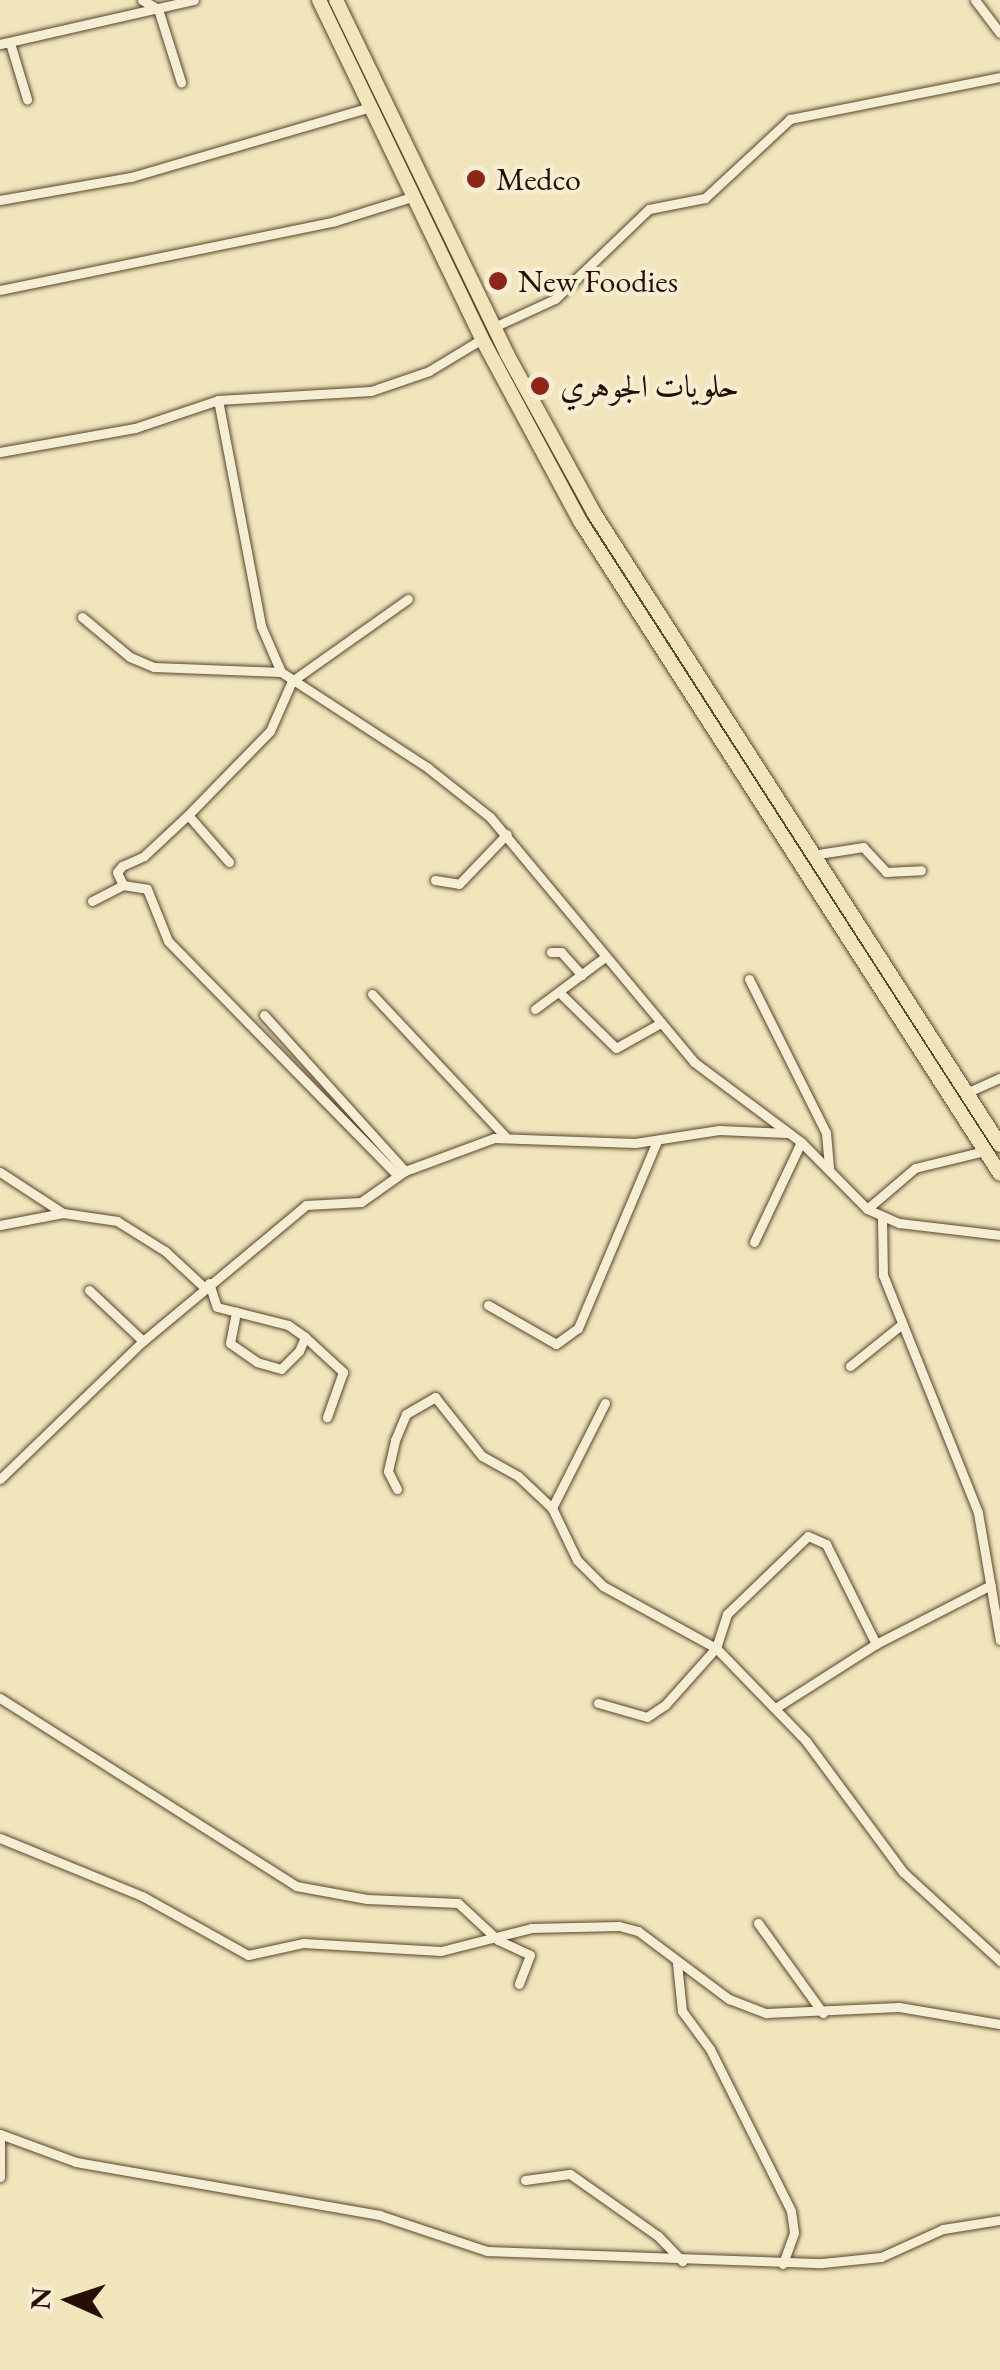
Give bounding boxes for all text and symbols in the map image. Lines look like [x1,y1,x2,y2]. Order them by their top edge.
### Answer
place label: Medco [496,160,581,198]
marker: Medco [465,168,487,190]
place label: New Foodies [518,262,678,300]
marker: New Foodies [487,270,509,292]
place label: حلويات الجوهري [560,367,739,405]
marker: حلويات الجوهري [529,375,551,397]
north arrow [20,2250,120,2350]
text: N [21,2286,59,2311]

